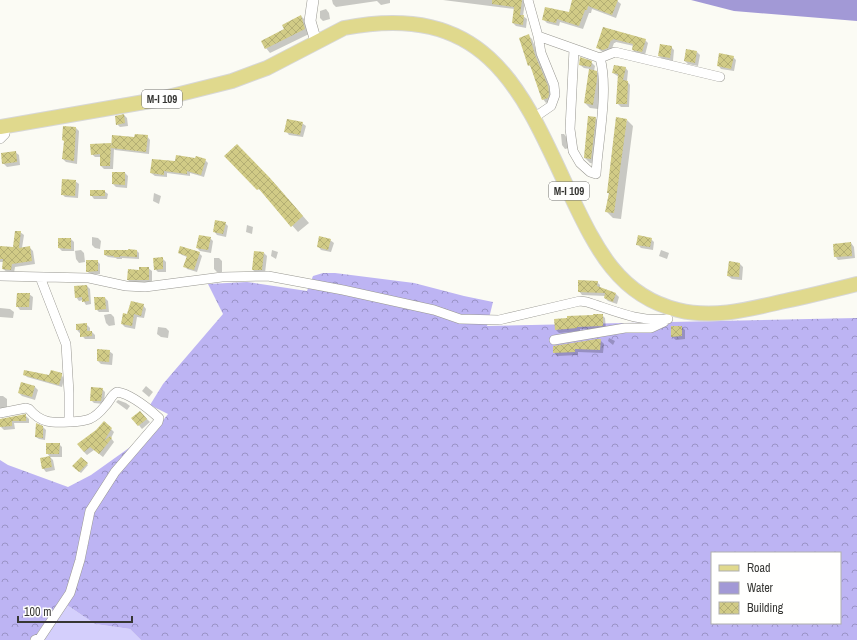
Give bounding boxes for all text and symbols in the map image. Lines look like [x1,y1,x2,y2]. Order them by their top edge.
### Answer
road number: M-I 109 [142,90,182,108]
road number: M-I 109 [549,182,589,200]
legend [711,552,841,624]
text: Road [747,560,771,576]
text: Water [747,580,774,596]
scale bar [18,598,132,624]
text: Building [747,600,784,616]
text: 100 m [24,604,51,620]

